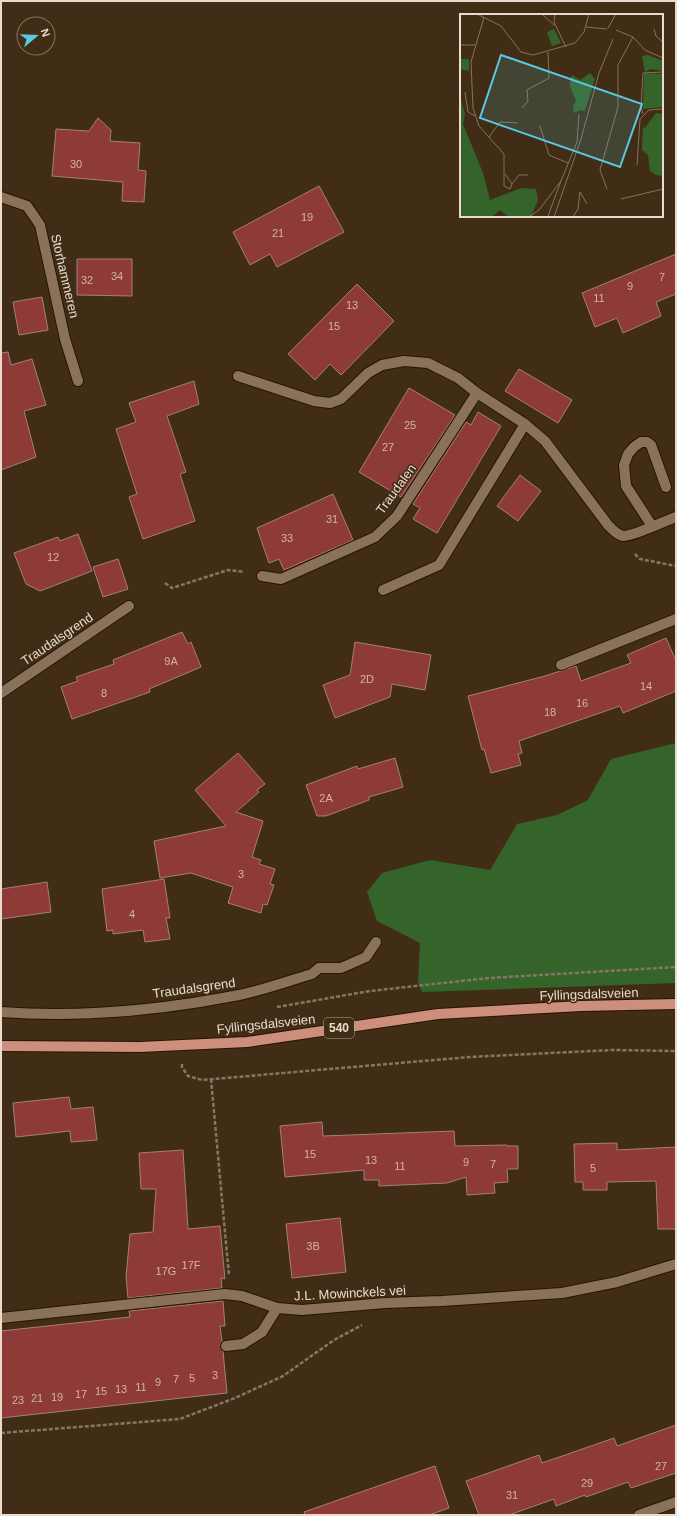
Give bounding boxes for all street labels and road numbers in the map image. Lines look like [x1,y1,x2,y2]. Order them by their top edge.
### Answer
street label: Storhammeren [48,232,82,320]
street label: Traudalen [373,461,419,517]
street label: Traudalsgrend [18,609,96,669]
street label: Traudalsgrend [152,975,236,1001]
street label: Fyllingsdalsveien [539,985,639,1003]
street label: Fyllingsdalsveien [216,1011,316,1037]
road number: 540 [324,1018,354,1038]
street label: J.L. Mowinckels vei [294,1283,406,1303]

